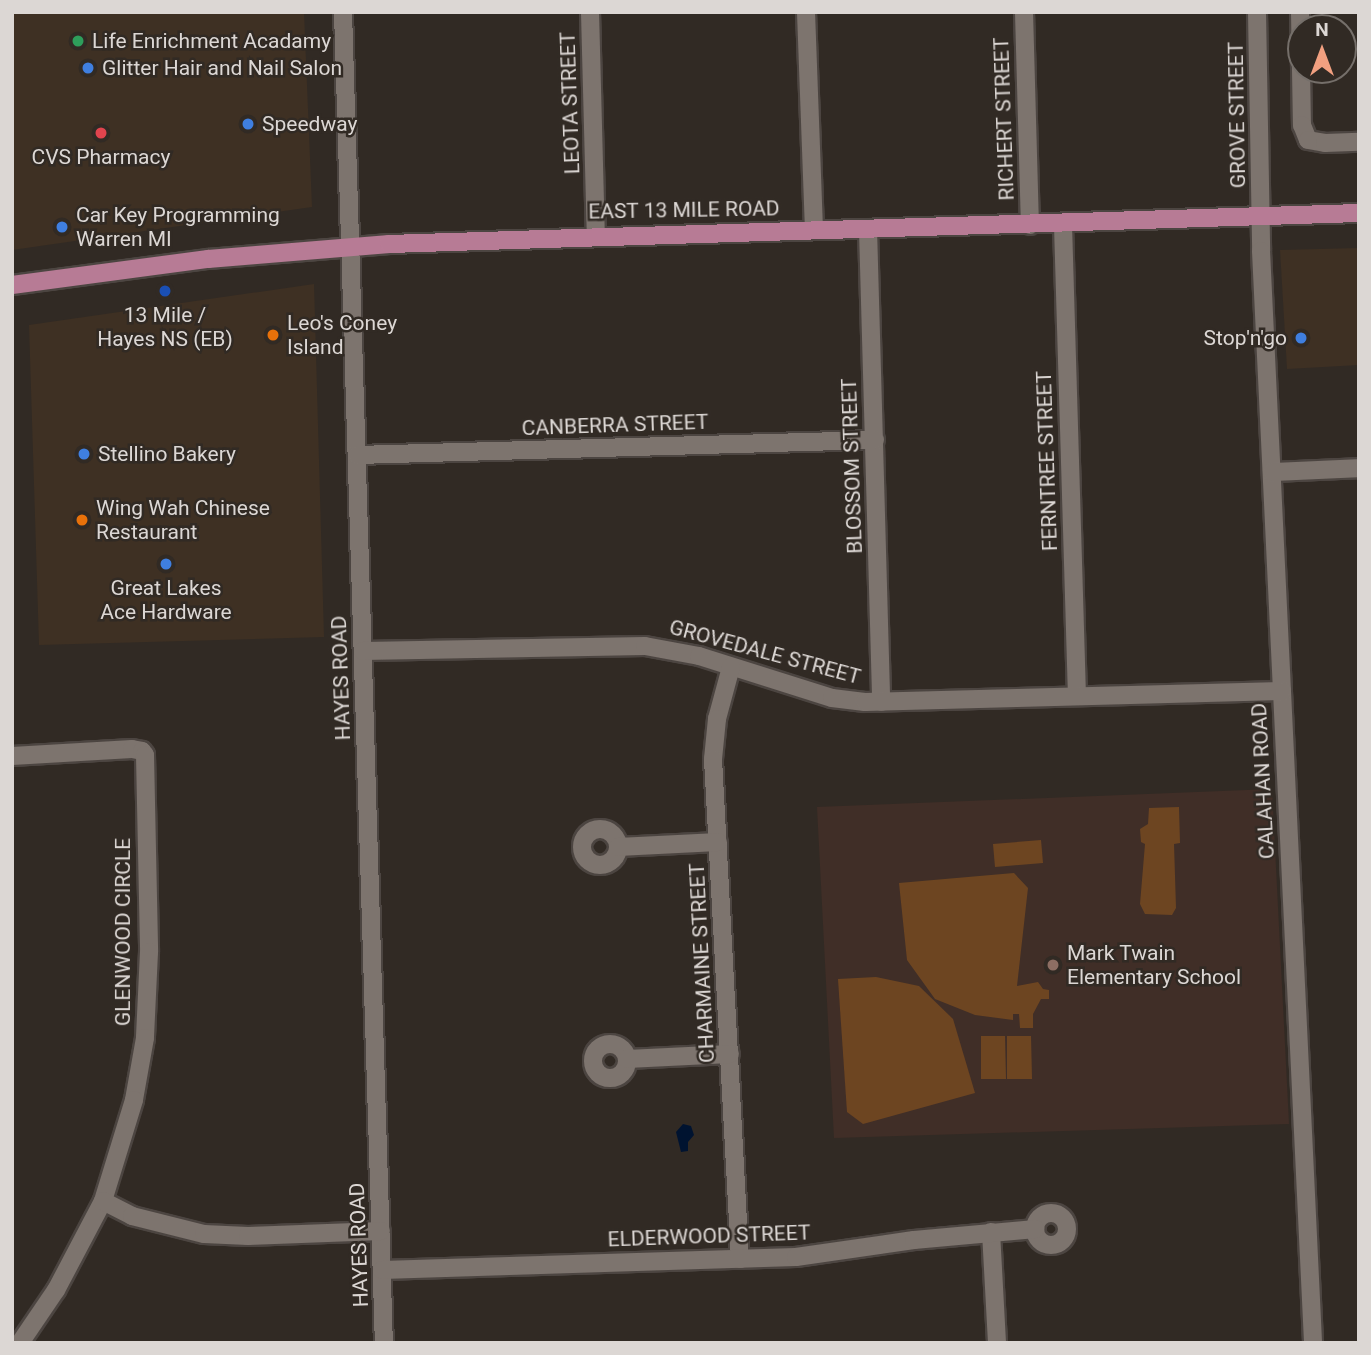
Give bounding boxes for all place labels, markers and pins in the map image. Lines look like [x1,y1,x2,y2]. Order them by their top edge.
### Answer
place label: Life Enrichment Acadamy [92,28,331,54]
marker: Life Enrichment Acadamy [70,33,86,49]
place label: Glitter Hair and Nail Salon [102,55,342,81]
marker: Glitter Hair and Nail Salon [80,60,96,76]
place label: Speedway [262,111,357,137]
marker: Speedway [240,116,256,132]
marker: CVS Pharmacy [93,125,109,141]
place label: CVS Pharmacy [32,144,170,170]
place label: Car Key Programming Warren MI [76,202,280,252]
marker: Car Key Programming Warren MI [54,219,70,235]
marker: 13 Mile / Hayes NS (EB) [157,283,173,299]
place label: 13 Mile / Hayes NS (EB) [97,302,233,352]
place label: Leo's Coney Island [287,310,397,360]
place label: Stop'n'go [1204,325,1287,351]
marker: Leo's Coney Island [265,327,281,343]
marker: Stop'n'go [1293,330,1309,346]
place label: Stellino Bakery [98,441,236,467]
marker: Stellino Bakery [76,446,92,462]
place label: Wing Wah Chinese Restaurant [96,495,270,545]
marker: Wing Wah Chinese Restaurant [74,512,90,528]
marker: Great Lakes Ace Hardware [158,556,174,572]
place label: Great Lakes Ace Hardware [100,575,232,625]
place label: Mark Twain Elementary School [1067,940,1241,990]
marker: Mark Twain Elementary School [1045,957,1061,973]

